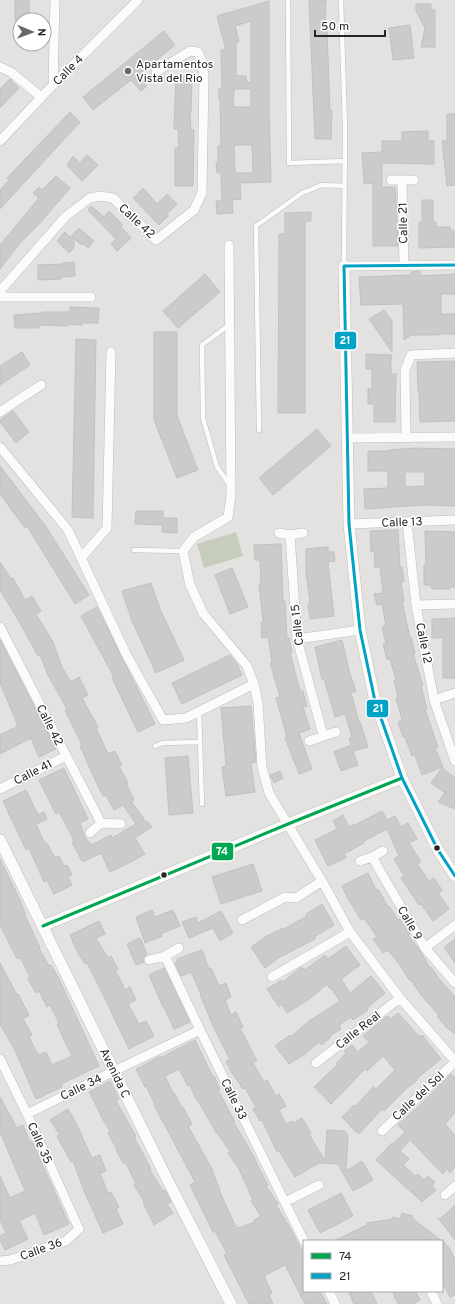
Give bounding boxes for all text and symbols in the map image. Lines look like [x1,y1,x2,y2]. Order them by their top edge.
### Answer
north arrow [12,12,52,52]
scale bar [315,12,385,38]
text: 50 m [321,19,349,35]
text: N [34,28,48,36]
street label: Calle 4 [50,52,87,89]
place label: Apartamentos Vista del Rio [136,57,213,87]
marker: Apartamentos Vista del Rio [123,66,133,76]
street label: Calle 42 [115,201,158,243]
street label: Calle 21 [396,202,412,244]
line badge: 21 [334,331,357,350]
text: 21 [339,334,351,348]
street label: Calle 13 [381,514,423,532]
street label: Calle 15 [288,603,308,646]
street label: Calle 12 [411,621,435,665]
line badge: 21 [366,699,389,718]
street label: Calle 42 [32,702,66,749]
text: 21 [372,702,384,716]
street label: Calle 41 [11,756,56,789]
line badge: 74 [211,842,234,861]
unlabelled marker [432,843,442,853]
text: 74 [216,845,228,859]
unlabelled marker [159,870,169,880]
street label: Calle 9 [393,904,425,943]
street label: Calle Real [333,1008,384,1053]
street label: Avenida C [95,1046,133,1101]
street label: Calle del Sol [389,1069,448,1125]
street label: Calle 34 [58,1071,105,1105]
street label: Calle 33 [216,1076,250,1123]
street label: Calle 35 [23,1120,55,1167]
street label: Calle 36 [18,1235,65,1265]
legend [303,1240,443,1292]
text: 74 [339,1249,352,1265]
text: 21 [339,1269,351,1285]

